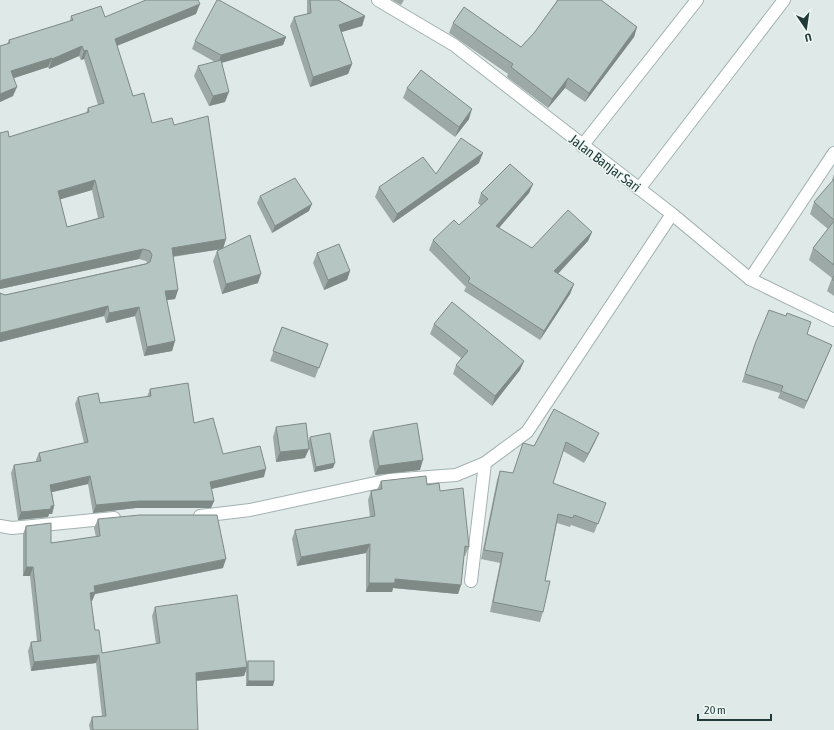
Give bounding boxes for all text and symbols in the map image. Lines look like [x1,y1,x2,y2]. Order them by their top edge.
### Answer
north arrow [786,8,826,48]
text: U [804,31,813,44]
street label: Jalan Banjar Sari [566,131,644,195]
scale bar [698,696,771,722]
text: 20 m [704,703,726,717]

